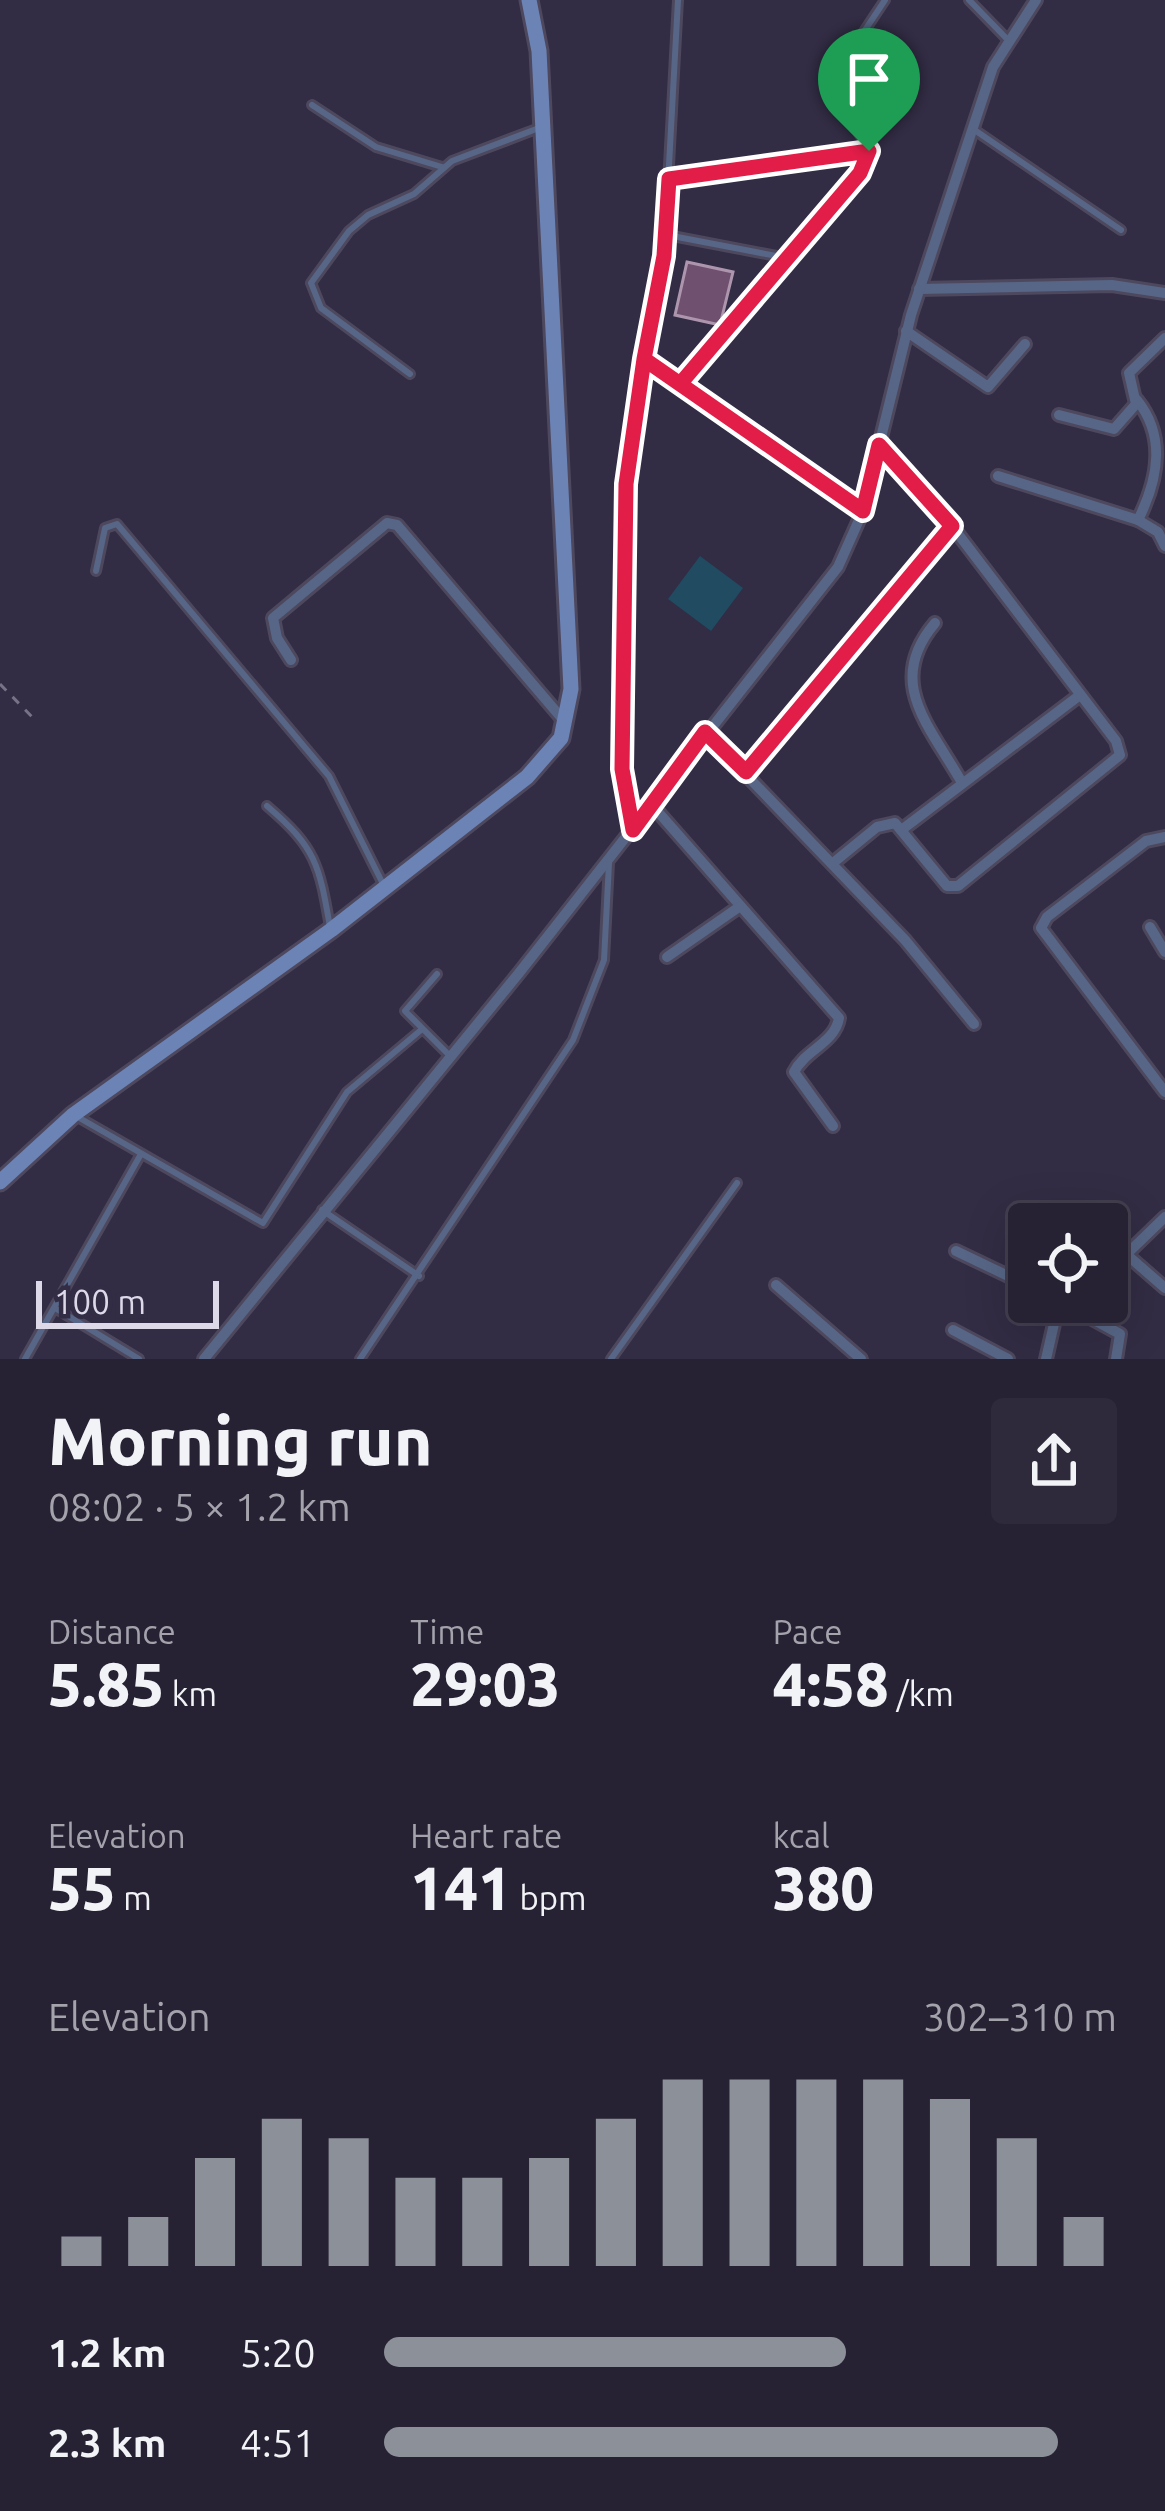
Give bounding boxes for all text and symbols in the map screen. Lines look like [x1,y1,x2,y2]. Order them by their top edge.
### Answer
pin [818,28,920,151]
icon: arrive [836,46,902,112]
map controls [1008,1203,1128,1323]
button: locate [1008,1203,1128,1323]
scale bar [36,1275,219,1328]
text: 100 m [54,1283,146,1320]
button: share [991,1398,1117,1524]
text: Morning run [48,1403,433,1477]
text: 08:02 · 5 × 1.2 km [48,1485,351,1528]
text: Distance [48,1613,176,1650]
text: Time [410,1613,484,1650]
text: Pace [773,1613,843,1650]
text: 5.85 [48,1650,164,1717]
text: 29:03 [410,1650,560,1717]
text: 4:58 [773,1650,889,1717]
text: km [164,1675,217,1712]
text: /km [889,1675,954,1712]
text: Elevation [48,1817,186,1854]
text: Heart rate [410,1817,562,1854]
text: kcal [773,1817,830,1854]
text: 55 [48,1854,116,1921]
text: 141 [410,1854,512,1921]
text: 380 [773,1854,874,1921]
text: m [116,1879,152,1916]
text: bpm [512,1879,587,1916]
text: Elevation [48,1995,211,2038]
text: 302–310 m [923,1995,1117,2038]
text: 1.2 km [48,2331,166,2374]
text: 5:20 [240,2331,316,2374]
text: 2.3 km [48,2421,166,2464]
text: 4:51 [240,2421,316,2464]

